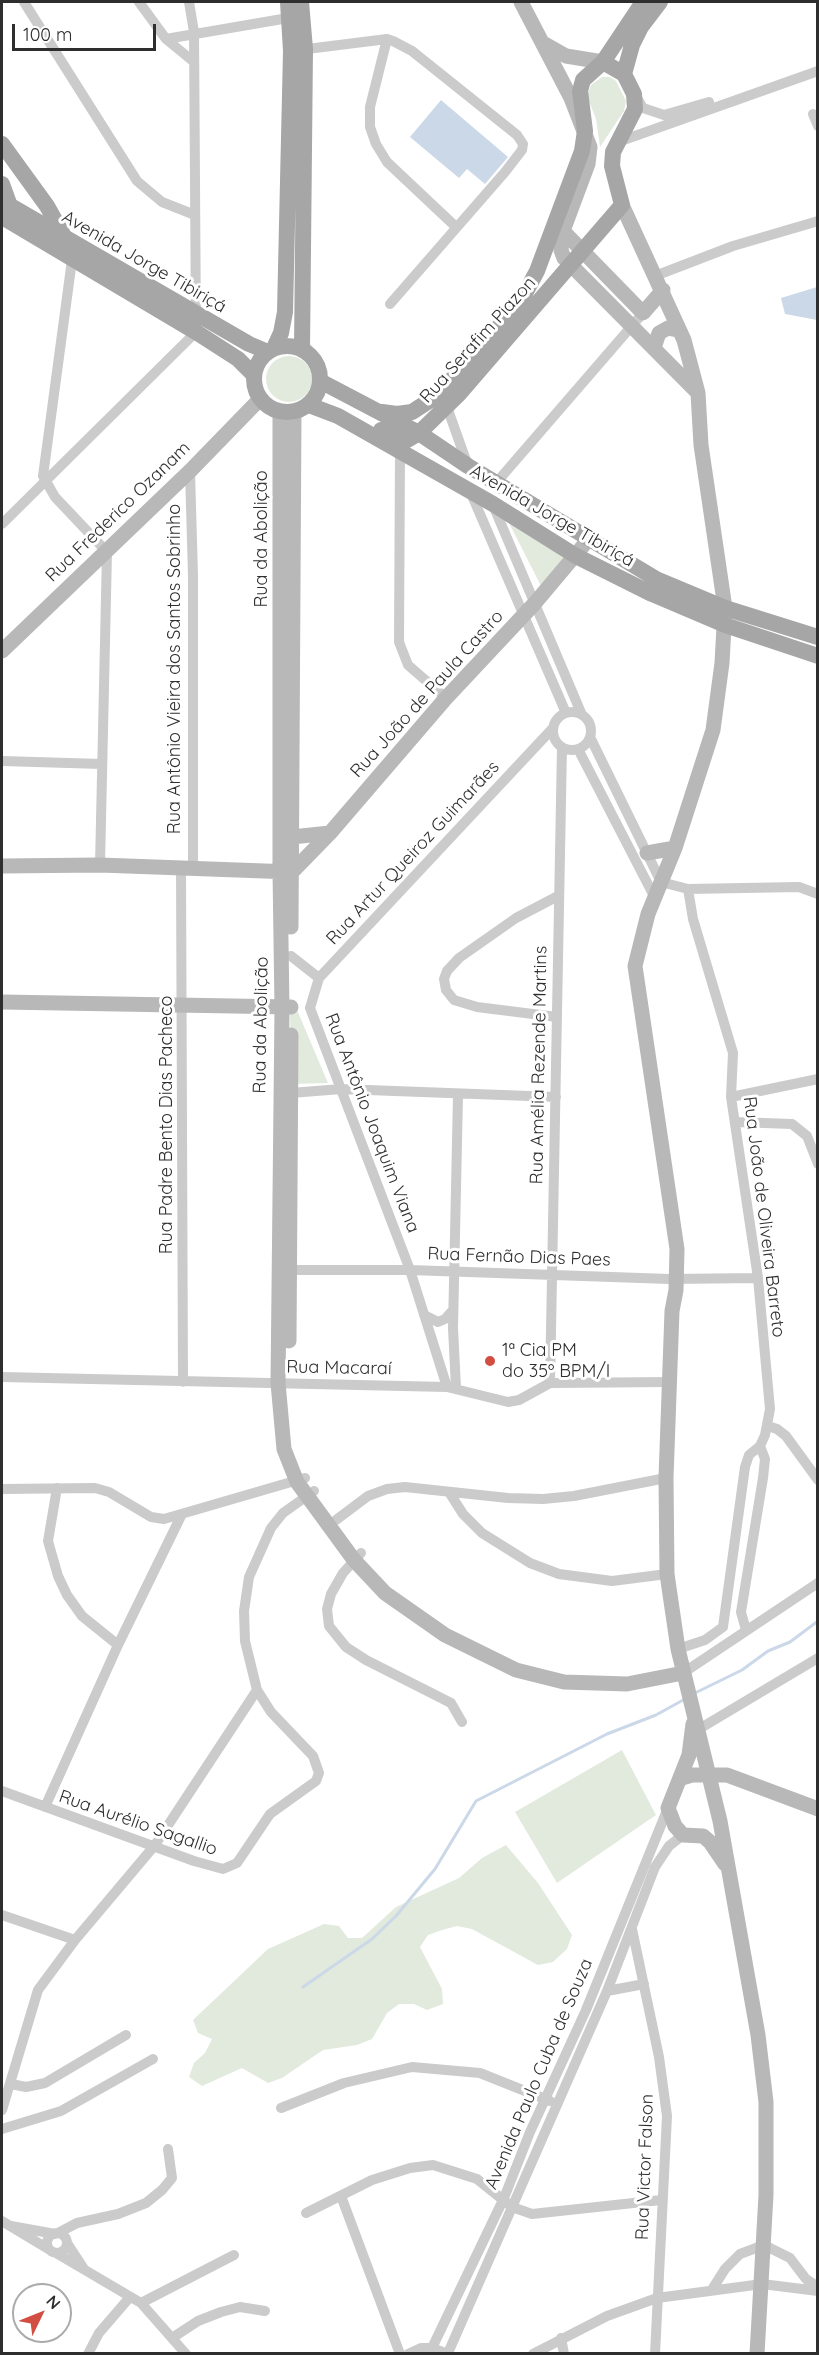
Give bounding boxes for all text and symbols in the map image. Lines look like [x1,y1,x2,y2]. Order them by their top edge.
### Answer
scale bar [15,12,159,50]
text: 100 m [23,23,72,46]
street label: Avenida Jorge Tibiriçá [58,206,230,318]
street label: Rua Serafim Piazon [416,272,540,408]
street label: Rua Frederico Ozanam [41,437,195,587]
street label: Avenida Jorge Tibiriçá [466,460,638,572]
street label: Rua da Abolição [251,470,273,608]
street label: Rua Antônio Vieira dos Santos Sobrinho [164,504,186,834]
street label: Rua João de Paula Castro [346,606,508,782]
street label: Rua Artur Queiroz Guimarães [322,756,504,950]
street label: Rua Amélia Rezende Martins [526,945,552,1185]
street label: Rua da Abolição [249,956,273,1094]
street label: Rua Padre Bento Dias Pacheco [156,996,178,1254]
street label: Rua Antônio Joaquim Viana [320,1010,424,1236]
street label: Rua João de Oliveira Barreto [738,1095,790,1339]
street label: Rua Fernão Dias Paes [427,1243,611,1271]
place label: 1ª Cia PM do 35º BPM/I [502,1340,610,1382]
marker: 1ª Cia PM do 35º BPM/I [483,1354,497,1368]
street label: Rua Macaraí [286,1356,392,1380]
street label: Rua Aurélio Sagallio [56,1786,220,1860]
street label: Avenida Paulo Cuba de Souza [480,1955,598,2193]
street label: Rua Victor Falson [632,2093,658,2241]
north arrow [12,2283,72,2343]
text: N [42,2291,65,2313]

